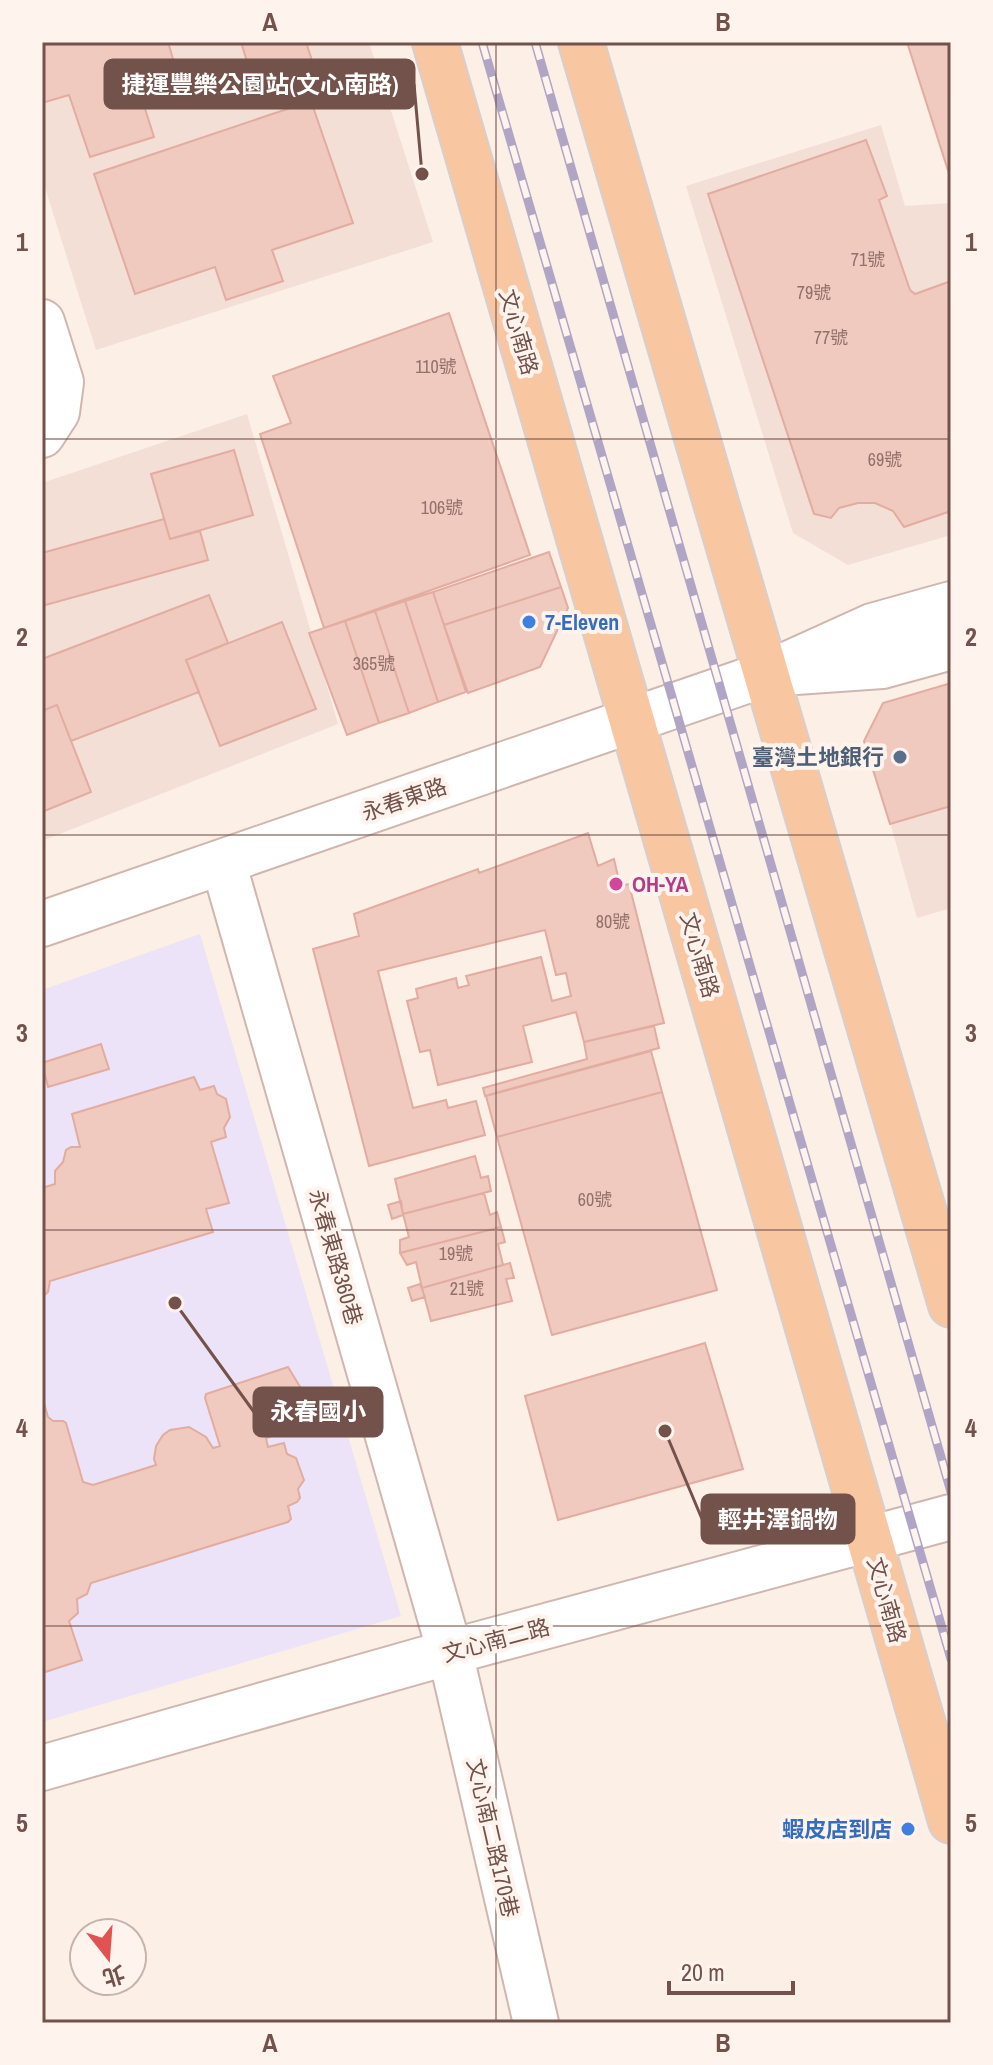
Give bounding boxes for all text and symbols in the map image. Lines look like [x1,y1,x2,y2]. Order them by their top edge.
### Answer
text: A [262,4,278,39]
text: B [715,4,731,39]
callout: 捷運豐樂公園站(文心南路) [105,60,414,108]
text: 捷運豐樂公園站(文心南路) [121,68,399,100]
text: 1 [16,224,28,259]
text: 1 [965,224,977,259]
house number: 71號 [851,247,885,272]
house number: 79號 [797,280,831,305]
street label: 文心南路 [492,286,546,378]
house number: 77號 [814,325,848,350]
house number: 110號 [415,354,457,379]
house number: 69號 [868,447,902,472]
house number: 106號 [421,495,463,520]
place label: 7-Eleven [545,607,619,637]
marker: 7-Eleven [520,613,538,631]
text: 2 [16,619,28,654]
text: 2 [965,619,977,654]
house number: 365號 [353,651,395,676]
place label: 臺灣土地銀行 [752,742,884,772]
marker: 臺灣土地銀行 [891,748,909,766]
street label: 永春東路 [358,770,450,828]
place label: OH-YA [632,869,688,899]
marker: OH-YA [607,875,625,893]
house number: 80號 [596,909,630,934]
street label: 文心南路 [673,909,727,1001]
text: 3 [16,1015,28,1050]
text: 3 [965,1015,977,1050]
street label: 永春東路360巷 [302,1186,370,1328]
house number: 60號 [578,1187,612,1212]
house number: 19號 [439,1241,473,1266]
house number: 21號 [450,1276,484,1301]
callout: 永春國小 [254,1388,382,1436]
text: 永春國小 [270,1395,366,1427]
text: 4 [16,1410,28,1445]
text: 4 [965,1410,977,1445]
callout: 輕井澤鍋物 [702,1495,854,1543]
text: 輕井澤鍋物 [718,1503,838,1535]
street label: 文心南路 [860,1554,914,1646]
street label: 文心南二路 [439,1611,553,1669]
street label: 文心南二路170巷 [460,1756,526,1920]
text: 5 [16,1805,28,1840]
text: 5 [965,1805,977,1840]
place label: 蝦皮店到店 [782,1814,892,1844]
marker: 蝦皮店到店 [899,1820,917,1838]
north arrow [68,1917,148,1997]
scale bar [669,1945,793,1995]
text: 20 m [681,1956,725,1988]
text: 北 [99,1959,129,1994]
text: A [262,2025,278,2060]
text: B [715,2025,731,2060]

